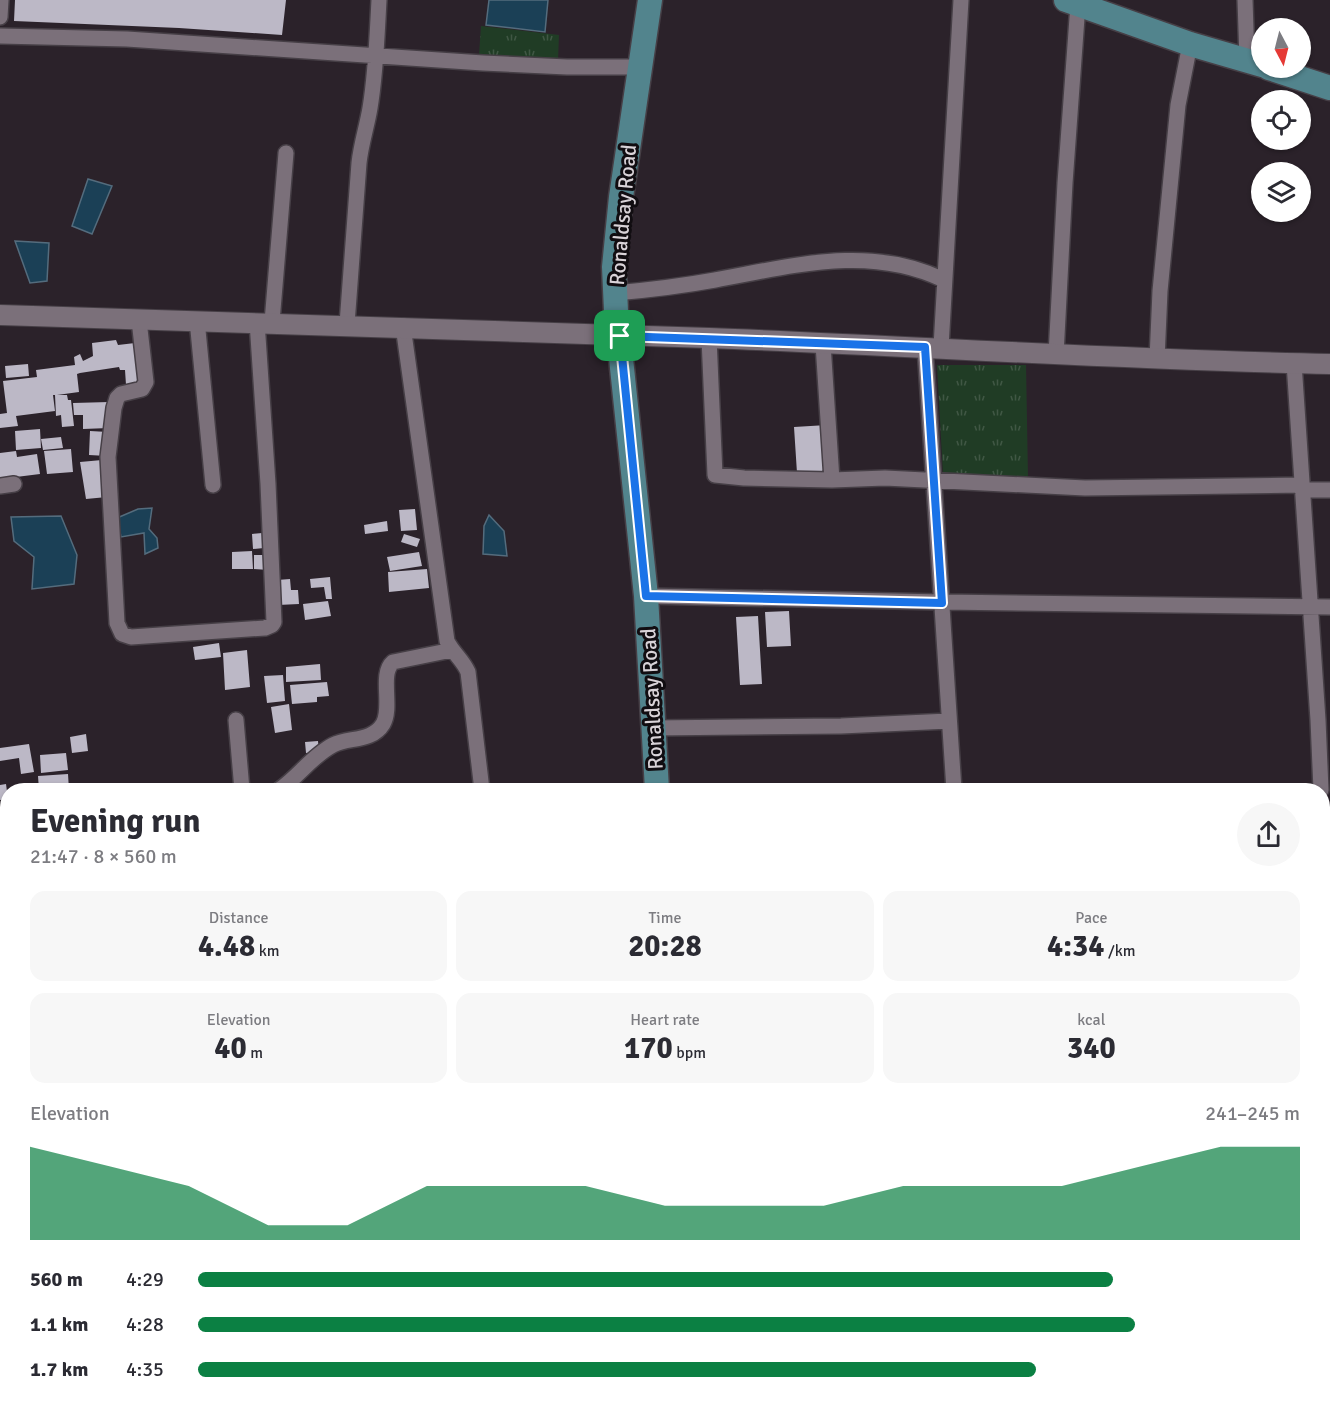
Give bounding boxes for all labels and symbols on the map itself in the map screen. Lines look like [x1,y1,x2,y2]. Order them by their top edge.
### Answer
north arrow [1251,18,1311,78]
street label: Ronaldsay Road [604,143,642,287]
pin [594,310,645,361]
street label: Ronaldsay Road [635,628,669,770]

